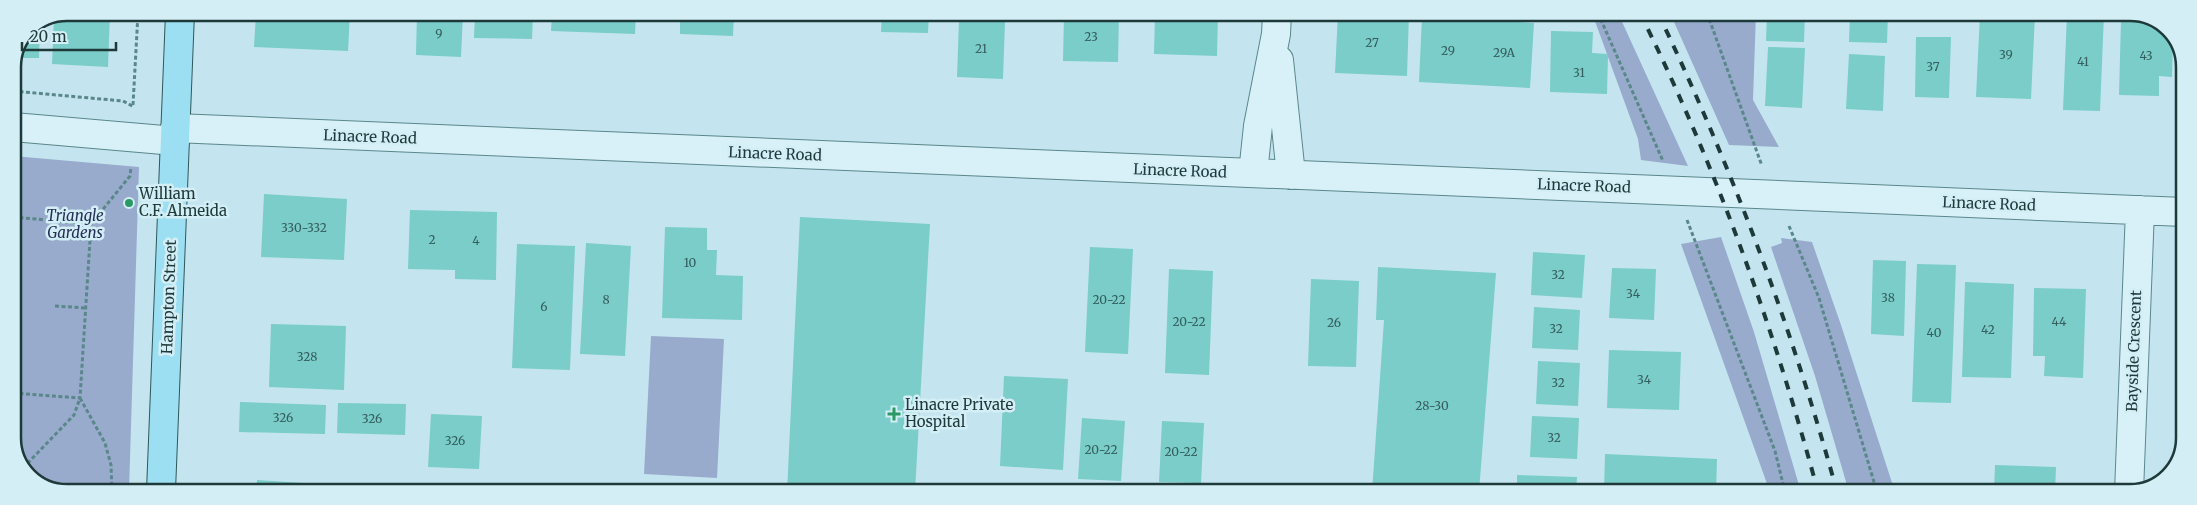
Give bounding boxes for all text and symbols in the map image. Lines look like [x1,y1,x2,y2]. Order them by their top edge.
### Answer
scale bar [22,20,116,52]
house number: 9 [435,26,443,41]
text: 20 m [30,27,67,46]
house number: 23 [1084,29,1098,44]
house number: 27 [1365,35,1379,50]
house number: 21 [975,41,988,56]
house number: 29 [1441,43,1455,58]
house number: 29A [1493,45,1515,60]
house number: 39 [1999,47,2013,62]
house number: 43 [2139,48,2153,63]
house number: 41 [2077,54,2090,69]
house number: 37 [1926,59,1940,74]
house number: 31 [1573,65,1585,80]
street label: Linacre Road [323,125,417,148]
street label: Linacre Road [728,142,822,165]
street label: Linacre Road [1133,159,1227,182]
street label: Linacre Road [1537,174,1631,197]
place label: William C.F. Almeida [138,184,227,220]
street label: Linacre Road [1942,192,2036,215]
marker: William C.F. Almeida [123,197,135,209]
park label: Triangle Gardens [46,206,104,242]
house number: 330-332 [281,220,327,235]
house number: 2 [428,232,436,247]
house number: 4 [472,233,480,248]
street label: Hampton Street [157,239,180,355]
house number: 10 [684,255,697,270]
house number: 32 [1551,267,1565,282]
house number: 34 [1626,286,1641,301]
house number: 38 [1881,290,1895,305]
street label: Bayside Crescent [2122,290,2145,412]
house number: 8 [602,292,610,307]
house number: 20-22 [1092,292,1126,307]
house number: 6 [540,299,548,314]
house number: 20-22 [1172,314,1206,329]
house number: 44 [2052,314,2067,329]
house number: 26 [1327,315,1341,330]
house number: 32 [1549,321,1563,336]
house number: 42 [1981,322,1995,337]
house number: 40 [1927,325,1942,340]
house number: 328 [297,349,317,364]
house number: 34 [1637,372,1652,387]
house number: 32 [1551,375,1565,390]
place label: Linacre Private Hospital [905,395,1013,431]
house number: 28-30 [1415,398,1449,413]
marker: Linacre Private Hospital [887,407,901,421]
house number: 326 [273,410,293,425]
house number: 326 [362,411,382,426]
house number: 32 [1547,430,1561,445]
house number: 326 [445,433,465,448]
house number: 20-22 [1084,442,1118,457]
house number: 20-22 [1164,444,1198,459]

